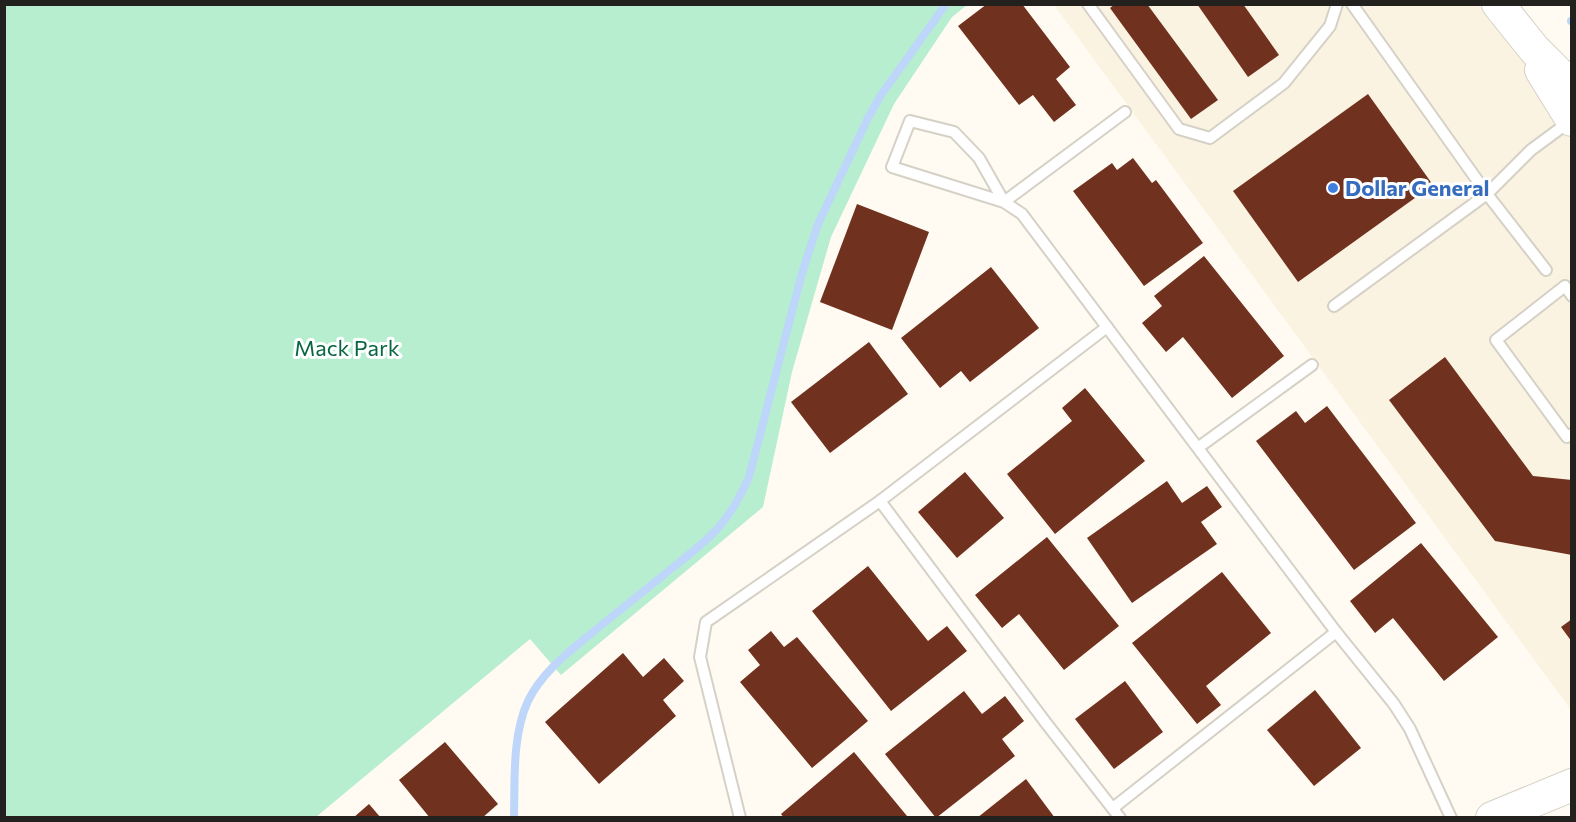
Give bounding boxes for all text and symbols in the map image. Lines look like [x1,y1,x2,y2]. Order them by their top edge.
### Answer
place label: Dollar General [1345,174,1490,201]
marker: Dollar General [1326,181,1340,195]
park label: Mack Park [294,334,400,361]

